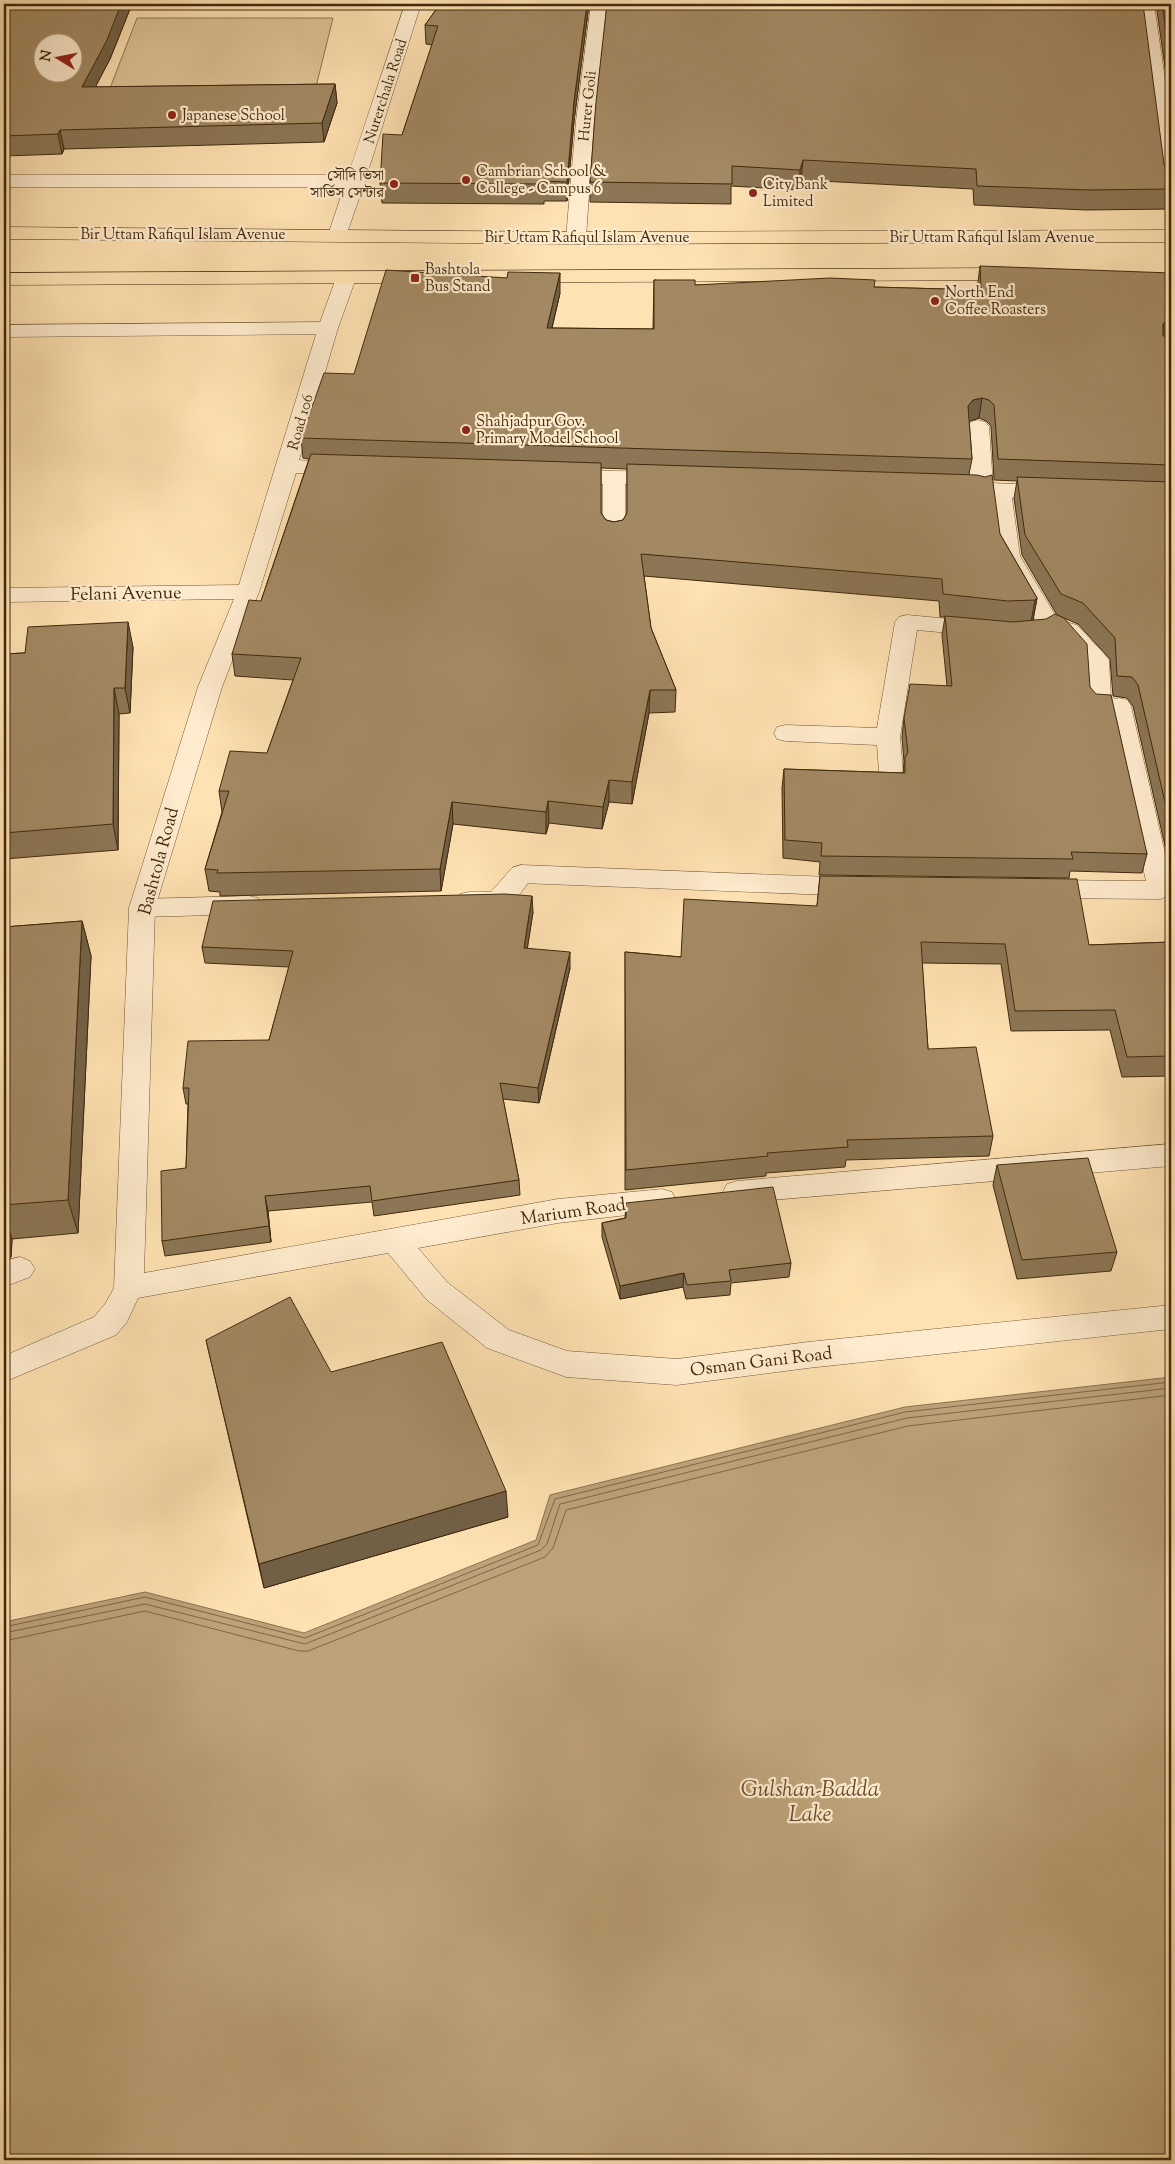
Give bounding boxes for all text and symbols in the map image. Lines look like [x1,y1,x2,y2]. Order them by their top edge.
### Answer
north arrow [32,32,82,82]
street label: Nurerchala Road [360,36,413,147]
text: N [36,49,58,63]
street label: Hurer Goli [574,70,603,142]
place label: Japanese School [181,106,285,127]
marker: Japanese School [166,109,178,121]
place label: Cambrian School & College - Campus 6 [476,162,607,200]
place label: সৌদি ভিসা সার্ভিস সেন্টার [309,166,385,204]
marker: Cambrian School & College - Campus 6 [460,174,472,186]
place label: City Bank Limited [763,175,828,213]
marker: সৌদি ভিসা সার্ভিস সেন্টার [388,178,400,190]
marker: City Bank Limited [747,187,759,199]
street label: Bir Uttam Rafiqul Islam Avenue [80,225,286,246]
street label: Bir Uttam Rafiqul Islam Avenue [484,228,690,249]
street label: Bir Uttam Rafiqul Islam Avenue [889,228,1095,249]
place label: Bashtola Bus Stand [425,260,491,298]
marker: Bashtola Bus Stand [409,272,421,284]
place label: North End Coffee Roasters [945,283,1046,321]
marker: North End Coffee Roasters [929,295,941,307]
street label: Road 106 [283,392,319,453]
place label: Shahjadpur Gov. Primary Model School [476,412,619,450]
marker: Shahjadpur Gov. Primary Model School [460,424,472,436]
street label: Felani Avenue [70,581,182,609]
street label: Bashtola Road [133,805,187,918]
street label: Marium Road [519,1193,628,1233]
street label: Osman Gani Road [689,1341,834,1385]
water label: Gulshan-Badda Lake [741,1775,879,1832]

